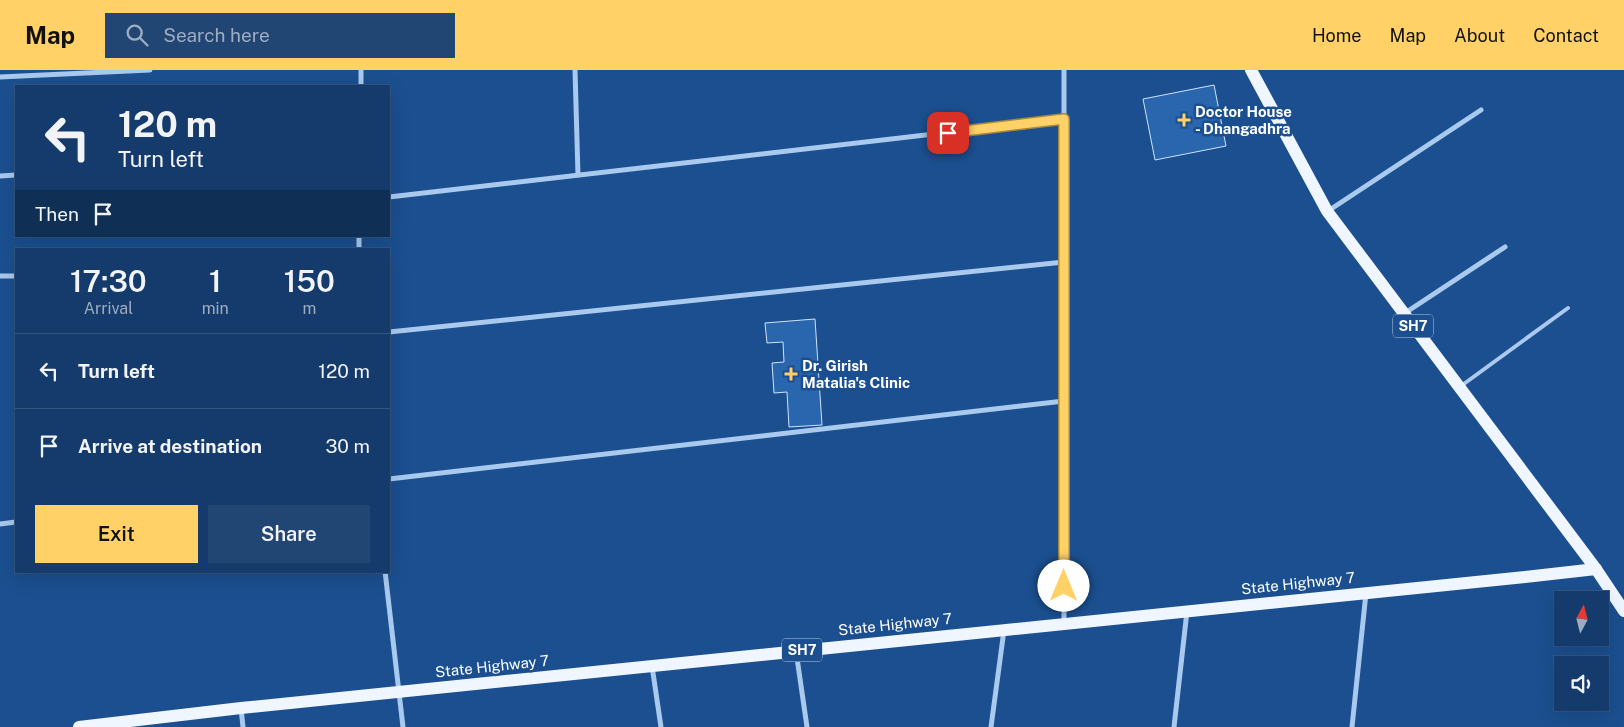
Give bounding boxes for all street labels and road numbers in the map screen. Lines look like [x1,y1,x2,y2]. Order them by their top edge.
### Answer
road number: SH7 [1393,315,1433,338]
street label: State Highway 7 [1240,569,1356,597]
street label: State Highway 7 [837,610,953,638]
road number: SH7 [782,638,822,662]
street label: State Highway 7 [434,652,550,680]

